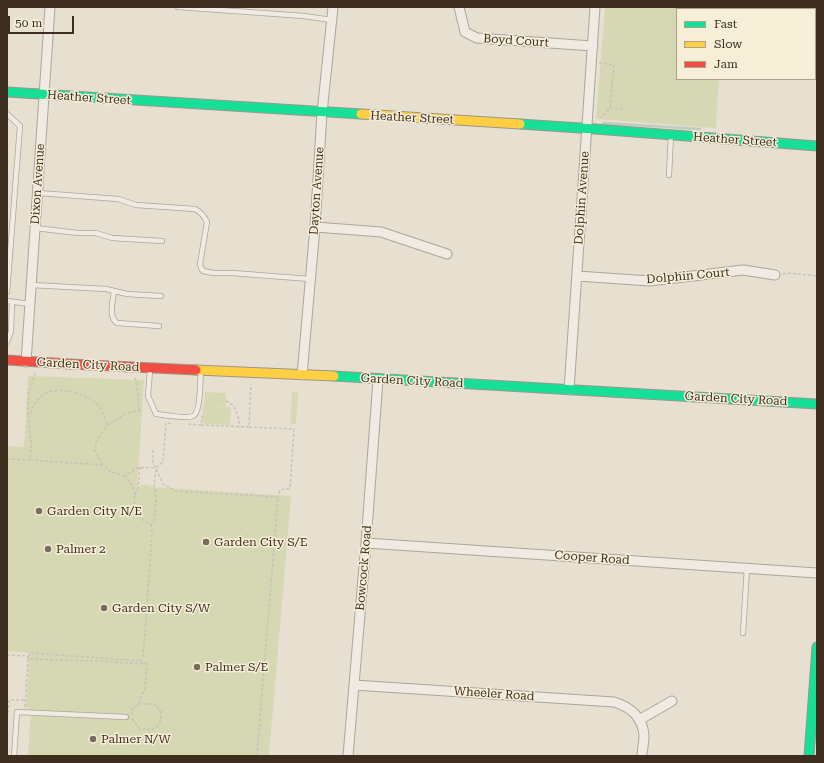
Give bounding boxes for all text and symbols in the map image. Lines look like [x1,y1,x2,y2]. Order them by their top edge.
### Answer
scale bar [10,8,76,34]
legend [676,8,816,80]
text: 50 m [15,16,42,30]
text: Fast [714,17,737,31]
street label: Boyd Court [483,32,549,50]
text: Slow [714,37,742,51]
text: Jam [714,57,738,71]
street label: Heather Street [47,88,131,108]
street label: Heather Street [370,109,454,127]
street label: Heather Street [693,130,777,150]
street label: Dixon Avenue [28,143,48,225]
street label: Dayton Avenue [307,146,327,236]
street label: Dolphin Avenue [572,151,592,245]
street label: Dolphin Court [646,265,730,287]
street label: Garden City Road [36,355,140,375]
street label: Garden City Road [360,371,464,391]
street label: Garden City Road [684,389,788,409]
place label: Garden City N/E [47,504,142,518]
marker: Garden City N/E [34,506,44,516]
street label: Bowcock Road [353,525,375,611]
place label: Garden City S/E [214,535,307,549]
marker: Garden City S/E [201,537,211,547]
place label: Palmer 2 [56,542,106,556]
marker: Palmer 2 [43,544,53,554]
street label: Cooper Road [554,548,630,568]
place label: Garden City S/W [112,601,210,615]
marker: Garden City S/W [99,603,109,613]
place label: Palmer S/E [205,660,268,674]
marker: Palmer S/E [192,662,202,672]
street label: Wheeler Road [453,684,535,704]
place label: Palmer N/W [101,732,171,746]
marker: Palmer N/W [88,734,98,744]

